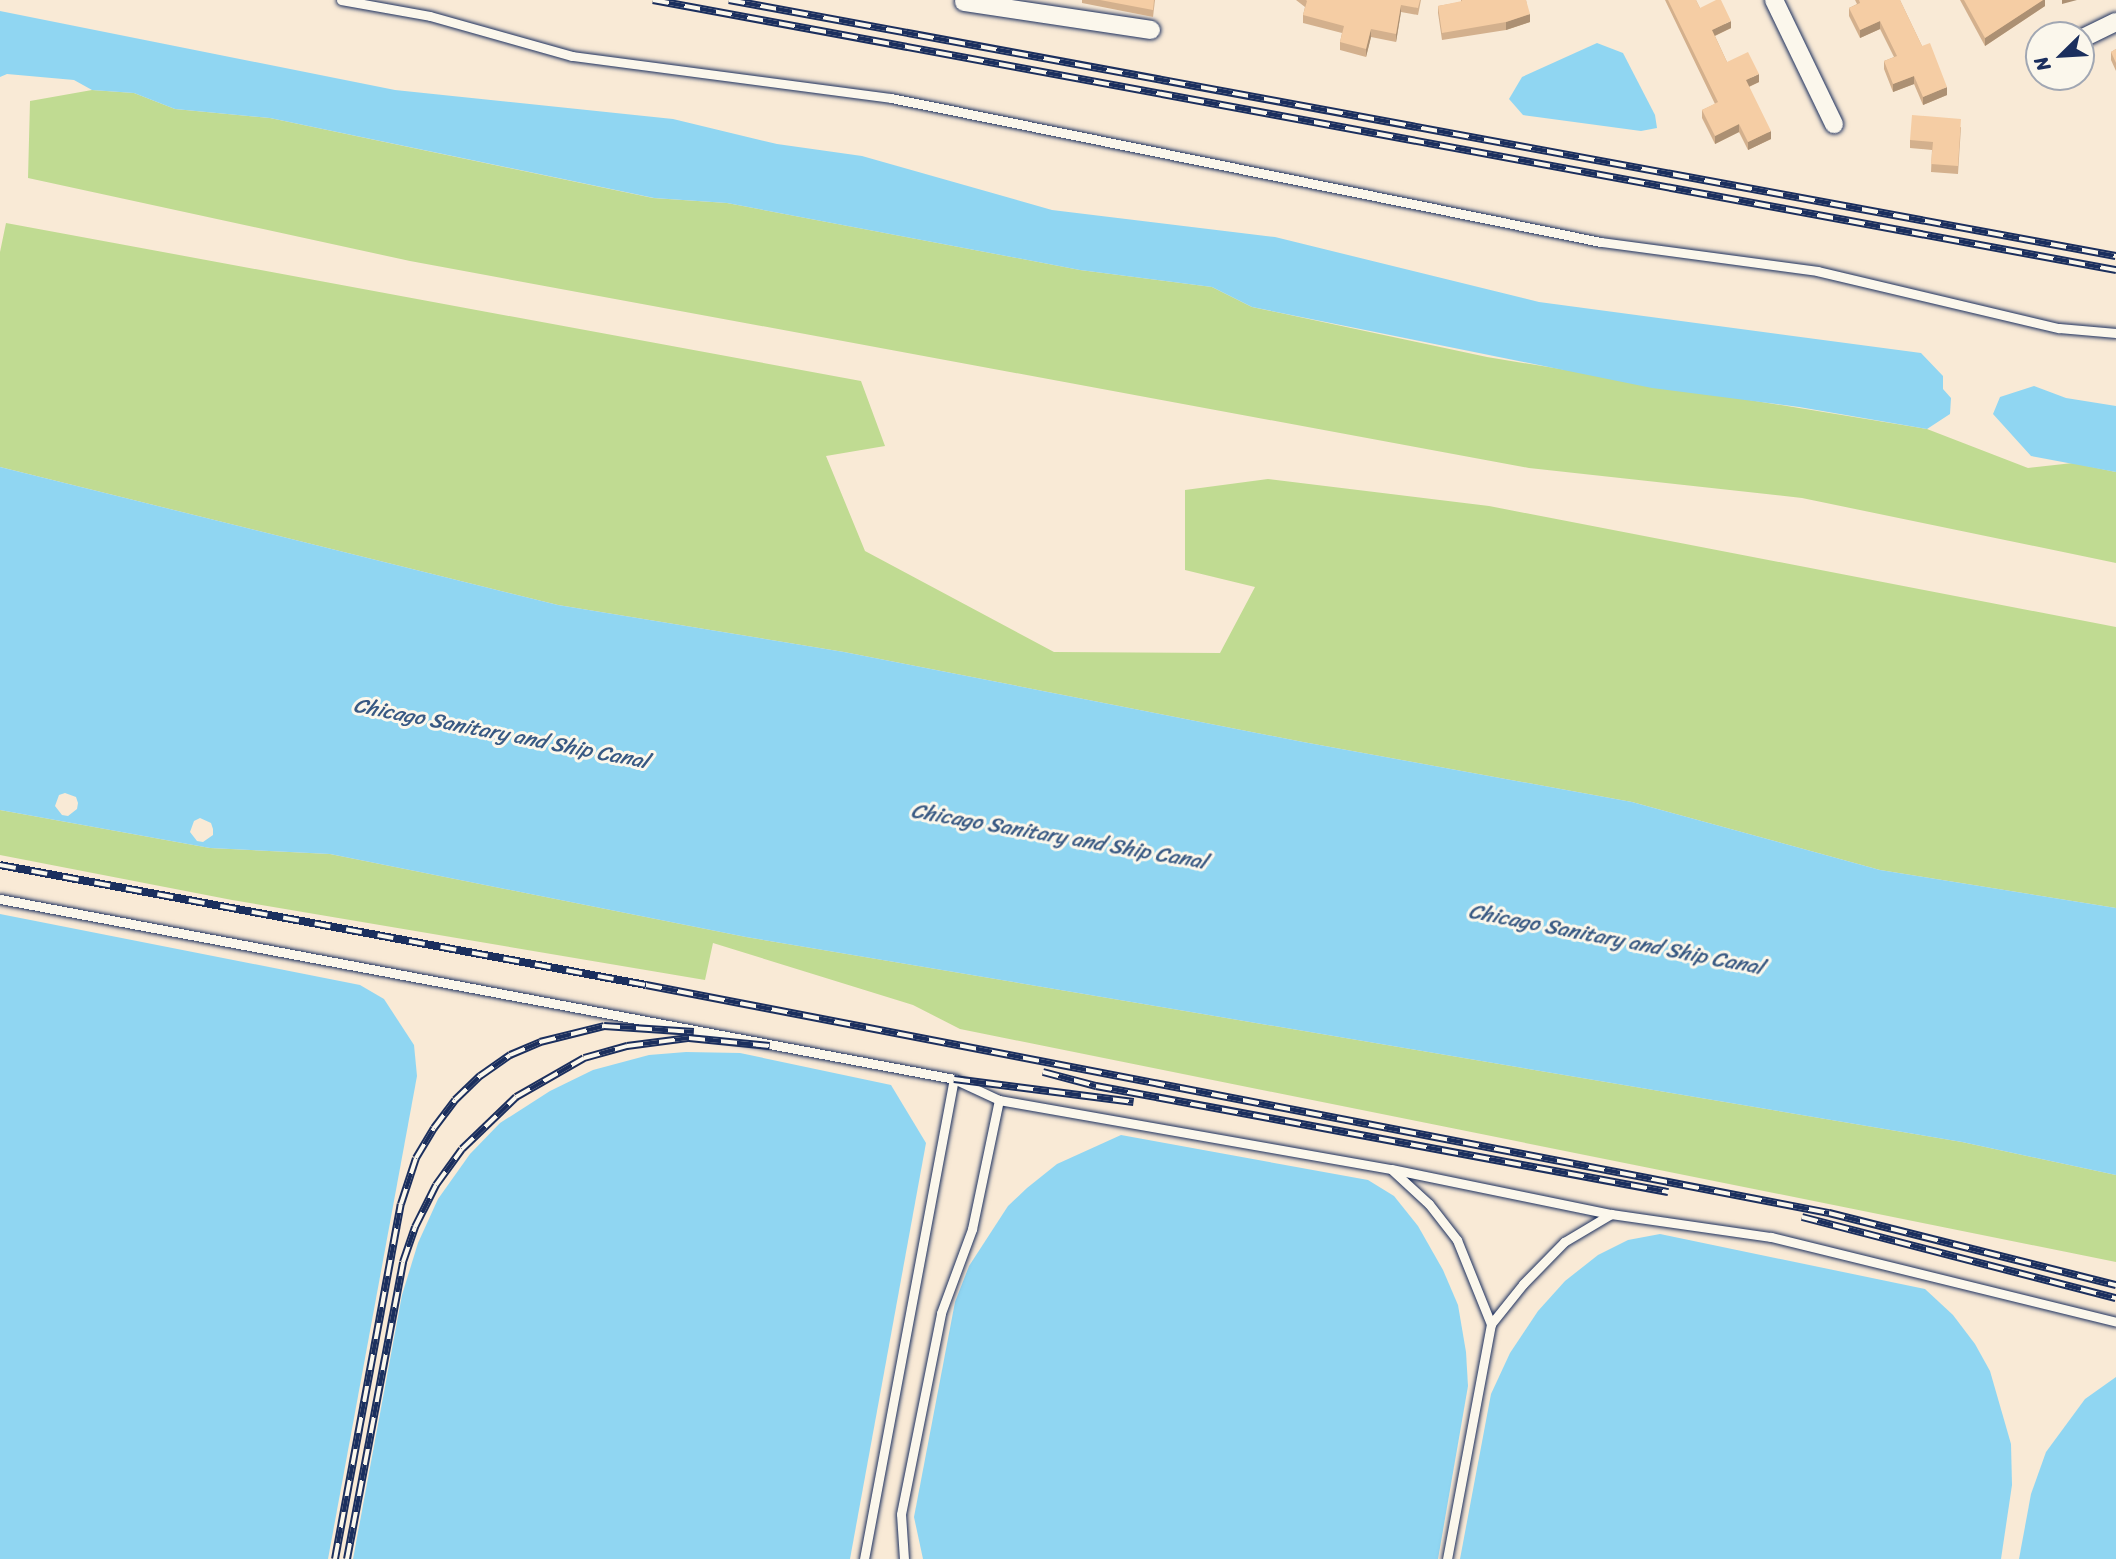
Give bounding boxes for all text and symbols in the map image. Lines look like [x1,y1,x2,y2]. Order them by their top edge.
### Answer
north arrow [2025,21,2095,91]
text: N [2024,51,2060,77]
water label: Chicago Sanitary and Ship Canal [352,692,650,774]
water label: Chicago Sanitary and Ship Canal [909,798,1209,874]
water label: Chicago Sanitary and Ship Canal [1467,898,1765,980]

